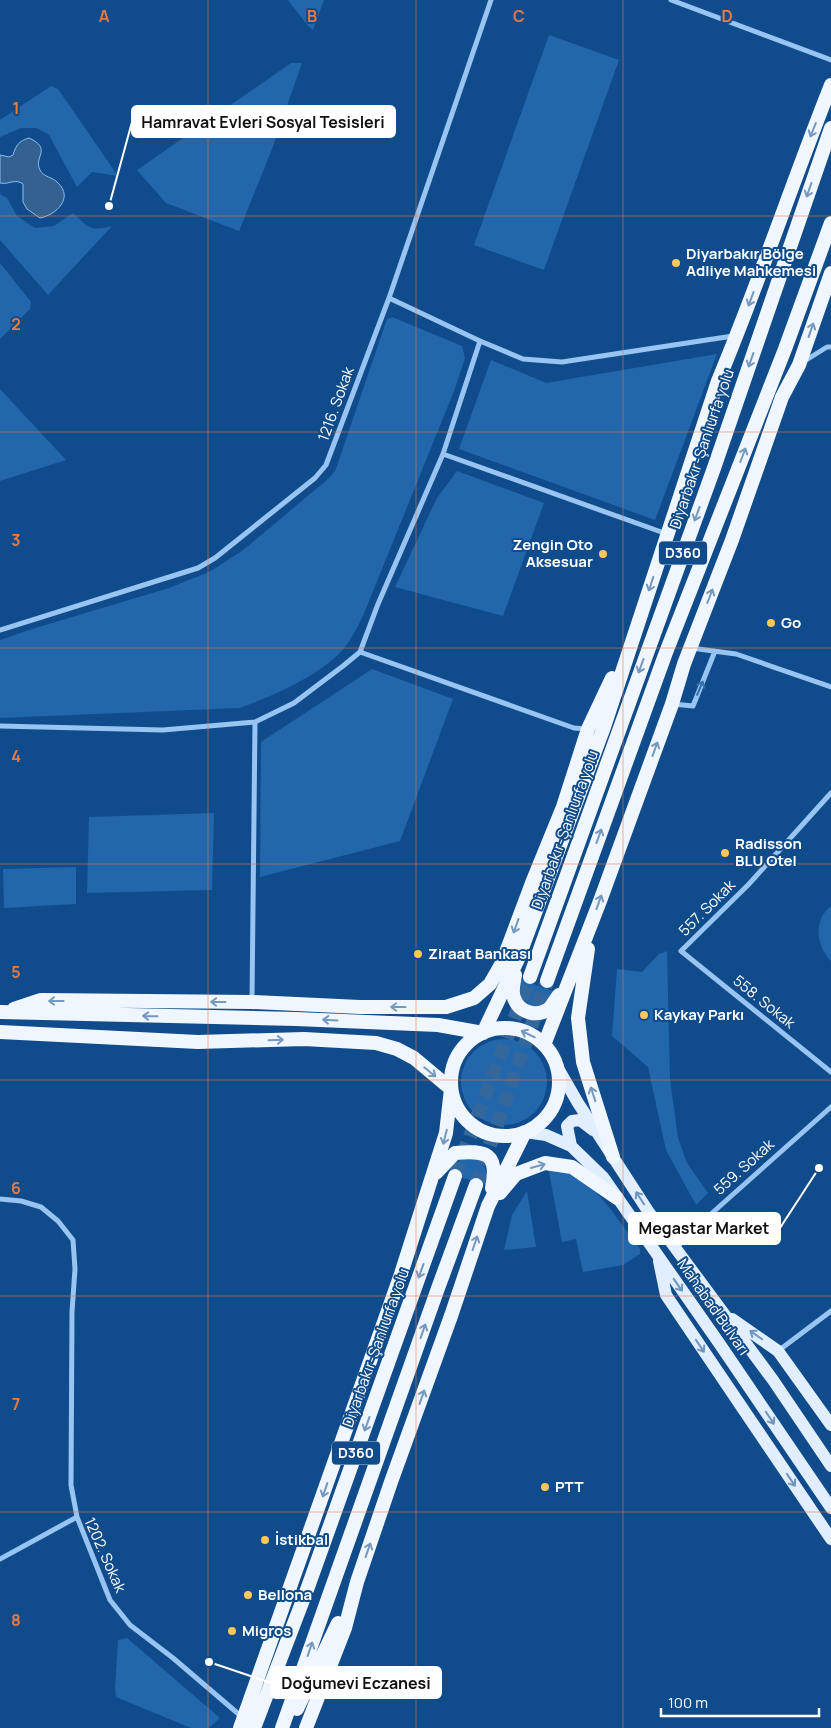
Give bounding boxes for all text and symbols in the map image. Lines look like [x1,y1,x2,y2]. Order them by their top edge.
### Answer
text: A [99,5,110,27]
text: B [307,5,317,27]
text: C [513,5,525,27]
text: D [721,5,733,27]
text: 1 [12,97,20,119]
callout: Hamravat Evleri Sosyal Tesisleri [132,106,395,137]
text: Hamravat Evleri Sosyal Tesisleri [141,111,385,133]
one-way arrow [808,122,817,137]
one-way arrow [804,182,813,197]
place label: Diyarbakır Bölge Adliye Mahkemesi [686,243,816,281]
marker: Diyarbakır Bölge Adliye Mahkemesi [670,257,682,269]
one-way arrow [746,291,755,306]
text: 2 [11,313,21,335]
one-way arrow [807,323,816,338]
one-way arrow [745,352,755,368]
street label: 1216. Sokak [312,363,359,444]
street label: Diyarbakır-Şanlıurfa yolu [664,366,739,532]
one-way arrow [739,448,748,463]
one-way arrow [692,505,701,521]
text: 3 [11,529,21,551]
place label: Zengin Oto Aksesuar [512,534,593,572]
road number: D360 [659,542,707,564]
marker: Zengin Oto Aksesuar [597,548,609,560]
one-way arrow [646,576,655,592]
one-way arrow [706,589,715,604]
place label: Go [781,612,801,633]
marker: Go [765,617,777,629]
one-way arrow [636,658,646,674]
one-way arrow [696,681,705,696]
one-way arrow [651,742,660,757]
text: 4 [11,745,21,767]
street label: Diyarbakır-Şanlıurfa yolu [526,747,603,912]
one-way arrow [595,829,604,845]
place label: Radisson BLU Otel [735,833,802,871]
marker: Radisson BLU Otel [719,847,731,859]
street label: 557. Sokak [674,874,740,941]
one-way arrow [595,894,604,910]
one-way arrow [511,917,520,933]
place label: Ziraat Bankası [428,943,531,964]
marker: Ziraat Bankası [412,948,424,960]
text: 5 [11,961,21,983]
street label: 558. Sokak [729,970,800,1033]
one-way arrow [48,996,64,1006]
one-way arrow [211,997,227,1007]
one-way arrow [391,1002,407,1012]
place label: Kaykay Parkı [654,1004,744,1025]
marker: Kaykay Parkı [638,1009,650,1021]
one-way arrow [142,1011,158,1020]
one-way arrow [322,1015,338,1025]
one-way arrow [521,1029,536,1038]
one-way arrow [268,1035,284,1045]
one-way arrow [423,1066,436,1077]
one-way arrow [588,1087,598,1103]
one-way arrow [439,1129,449,1145]
street label: 559. Sokak [709,1134,779,1199]
one-way arrow [530,1160,546,1170]
text: 6 [11,1177,21,1199]
one-way arrow [635,1192,645,1206]
callout: Megastar Market [629,1213,780,1244]
text: Megastar Market [638,1217,770,1239]
one-way arrow [471,1235,481,1251]
street label: Mahabad Bulvarı [672,1254,755,1359]
one-way arrow [416,1263,425,1278]
street label: Diyarbakır-Şanlıurfa yolu [337,1265,414,1430]
one-way arrow [673,1277,683,1291]
one-way arrow [419,1324,428,1339]
one-way arrow [749,1330,763,1340]
one-way arrow [695,1339,705,1353]
one-way arrow [418,1389,427,1405]
text: 7 [12,1393,20,1415]
one-way arrow [765,1411,775,1425]
one-way arrow [362,1416,371,1431]
road number: D360 [332,1442,380,1465]
one-way arrow [786,1473,796,1487]
place label: PTT [555,1476,584,1497]
marker: PTT [539,1481,551,1493]
one-way arrow [320,1482,330,1498]
street label: 1202. Sokak [80,1514,132,1596]
place label: İstikbal [275,1529,328,1550]
marker: İstikbal [259,1534,271,1546]
one-way arrow [364,1543,373,1558]
place label: Bellona [258,1584,312,1605]
marker: Bellona [242,1589,254,1601]
text: 8 [11,1609,21,1631]
place label: Migros [242,1620,291,1641]
marker: Migros [226,1625,238,1637]
one-way arrow [306,1642,315,1657]
callout: Doğumevi Eczanesi [271,1667,441,1698]
text: Doğumevi Eczanesi [281,1672,431,1694]
scale bar [661,1686,818,1718]
text: 100 m [668,1692,708,1713]

